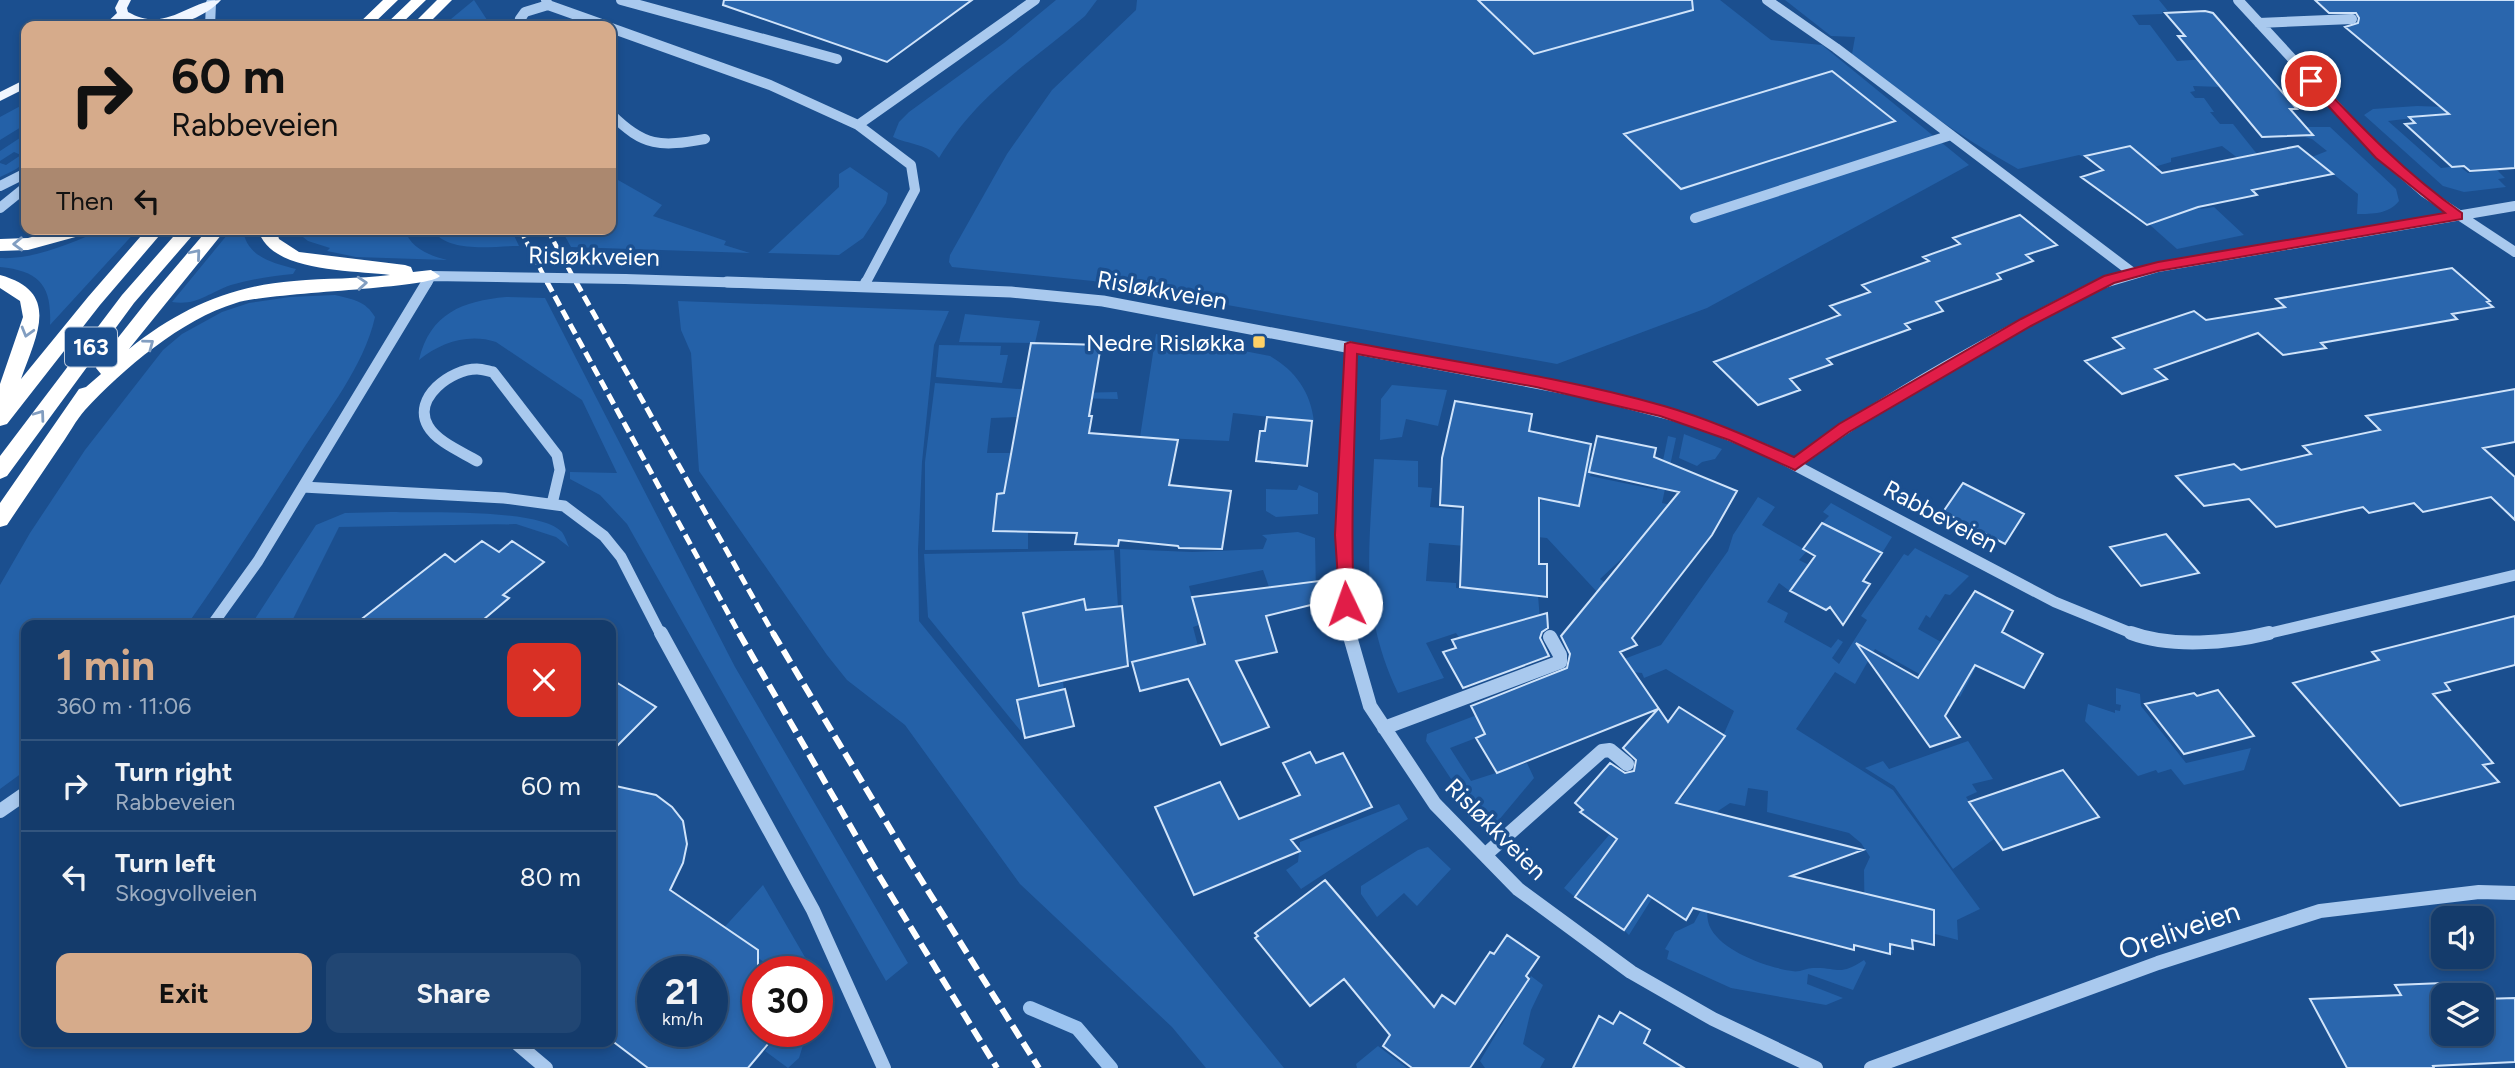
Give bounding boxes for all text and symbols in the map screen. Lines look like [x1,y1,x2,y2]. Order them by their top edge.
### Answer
text: 60 m [171,46,286,105]
icon: right [56,49,147,140]
pin [2281,51,2341,111]
icon: arrive [2292,62,2330,100]
text: Rabbeveien [171,106,338,144]
icon: left [128,182,166,220]
text: Then [56,185,114,217]
one-way arrow [13,237,24,252]
street label: Risløkkveien [528,240,660,272]
one-way arrow [188,250,200,263]
street label: Risløkkveien [1095,264,1229,316]
one-way arrow [357,276,368,291]
one-way arrow [21,326,36,338]
road number: 163 [65,328,117,366]
place label: Nedre Risløkka [1086,328,1245,357]
marker: Nedre Risløkka [1251,334,1267,350]
one-way arrow [141,340,154,352]
one-way arrow [32,410,44,423]
street label: Rabbeveien [1879,474,2003,558]
position arrow [1309,567,1383,641]
text: 1 min [56,640,155,691]
button: close [507,643,581,717]
text: 360 m · 11:06 [56,692,191,720]
text: Turn right [115,756,232,788]
icon: right [56,767,94,805]
text: 60 m [521,770,581,802]
street label: Risløkkveien [1439,772,1553,886]
text: Rabbeveien [115,788,235,816]
text: Turn left [115,847,216,879]
icon: left [56,858,94,896]
text: 80 m [520,861,581,893]
text: Skogvollveien [115,879,257,907]
street label: Oreliveien [2114,893,2244,967]
map controls [2431,906,2494,1046]
button: sound [2431,906,2494,969]
button: Exit [56,953,312,1033]
button: Share [326,953,581,1033]
speed limit sign: 30 [742,956,833,1047]
text: 21 [665,971,700,1013]
button: layers [2431,983,2494,1046]
text: km/h [662,1008,703,1030]

